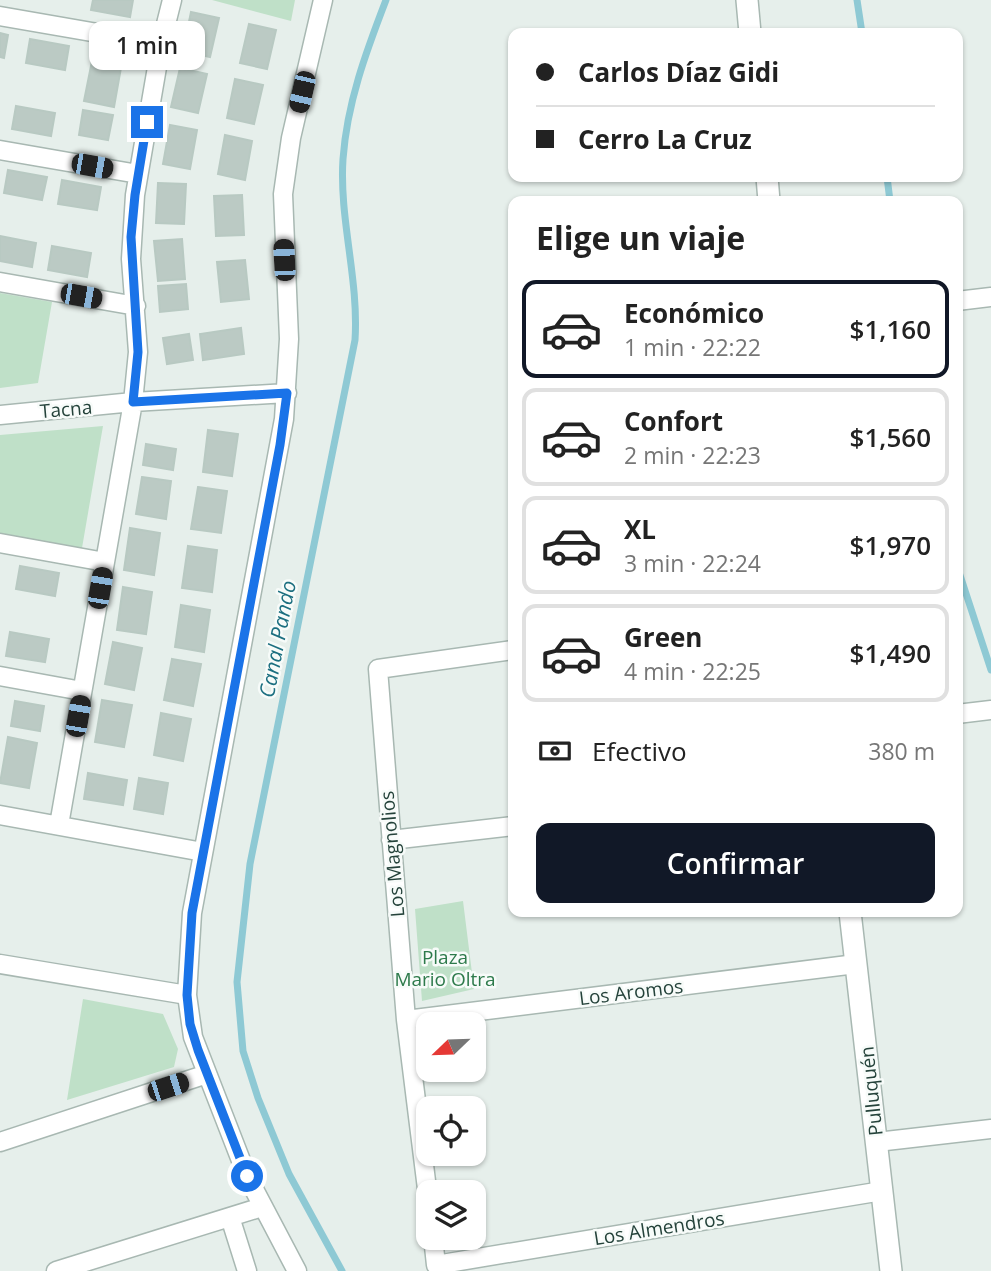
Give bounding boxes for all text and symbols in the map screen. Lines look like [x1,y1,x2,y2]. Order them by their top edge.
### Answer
callout: 1 min [89,20,205,69]
text: 1 min [116,29,178,61]
text: Carlos Díaz Gidi [578,54,779,90]
car [288,69,317,115]
route end [131,106,163,138]
text: Cerro La Cruz [578,121,752,157]
car [70,152,115,180]
text: Elige un viaje [536,216,745,259]
car [273,238,296,282]
car [59,282,104,310]
text: Económico [624,295,764,331]
icon: car [540,298,603,361]
text: $1,160 [850,311,931,347]
text: 1 min · 22:22 [624,331,761,363]
street label: Tacna [39,394,93,424]
text: Confort [624,403,723,439]
icon: car [540,406,603,469]
text: $1,560 [850,419,931,455]
text: 2 min · 22:23 [624,439,761,471]
text: XL [624,511,656,547]
icon: car [540,514,603,577]
text: $1,970 [850,527,931,563]
text: 3 min · 22:24 [624,547,761,579]
car [87,565,114,611]
water label: Canal Pando [252,578,302,700]
text: Green [624,619,702,655]
icon: car [540,622,603,685]
text: $1,490 [850,635,931,671]
text: 4 min · 22:25 [624,655,761,687]
car [65,693,92,739]
icon: cash [536,732,574,770]
text: Efectivo [592,733,687,769]
text: 380 m [868,735,935,767]
street label: Los Magnolios [374,790,410,918]
button: Confirmar [536,823,935,903]
park label: Plaza Mario Oltra [394,944,496,992]
street label: Los Aromos [577,973,685,1011]
north arrow [416,1012,486,1082]
map controls [416,1012,486,1250]
street label: Pulluquén [853,1045,889,1137]
car [145,1071,192,1103]
button: locate [416,1096,486,1166]
route start [231,1160,263,1192]
button: layers [416,1180,486,1250]
street label: Los Almendros [592,1205,726,1251]

